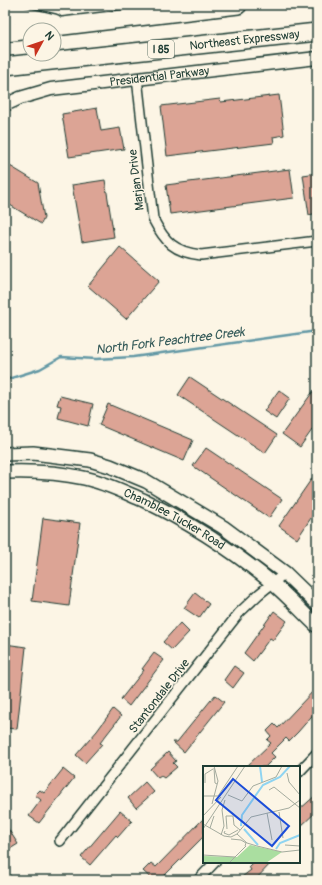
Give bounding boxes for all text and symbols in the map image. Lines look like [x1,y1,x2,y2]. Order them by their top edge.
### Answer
north arrow [22,22,62,62]
street label: Northeast Expressway [189,27,300,54]
text: N [42,29,57,43]
road number: I 85 [148,40,174,58]
street label: Presidential Parkway [109,64,210,90]
street label: Marjan Drive [125,148,148,211]
water label: North Fork Peachtree Creek [95,324,247,358]
street label: Chamblee Tucker Road [121,486,228,553]
street label: Stantondale Drive [126,656,193,736]
inset map [203,766,300,863]

